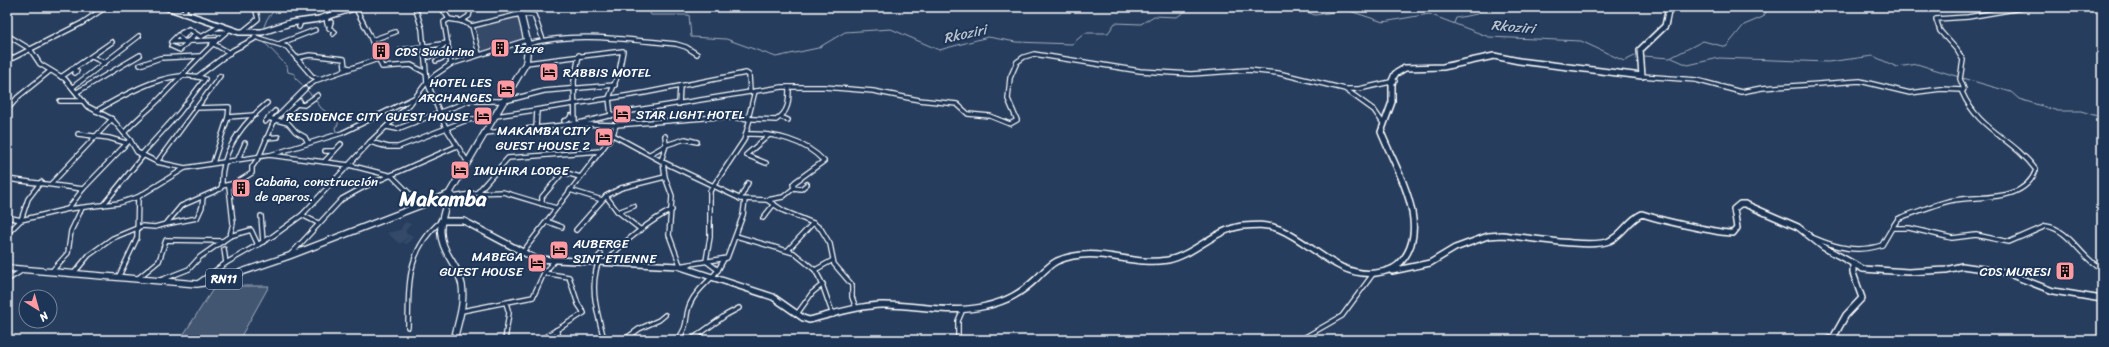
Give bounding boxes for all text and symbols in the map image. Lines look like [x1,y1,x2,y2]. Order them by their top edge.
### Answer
water label: Rkoziri [1490,13,1539,42]
water label: Rkoziri [941,17,992,51]
building icon: Izere [489,37,511,59]
place label: Izere [513,37,544,60]
building icon: CDS Swabrina [370,40,392,62]
place label: CDS Swabrina [395,40,475,63]
hotel icon: RABBIS MOTEL [538,61,560,83]
place label: RABBIS MOTEL [563,61,651,84]
place label: HOTEL LES ARCHANGES [418,71,492,109]
hotel icon: HOTEL LES ARCHANGES [495,78,517,100]
hotel icon: STAR LIGHT HOTEL [611,103,633,125]
place label: STAR LIGHT HOTEL [636,103,744,126]
place label: RESIDENCE CITY GUEST HOUSE [286,105,470,128]
hotel icon: RESIDENCE CITY GUEST HOUSE [472,105,494,127]
place label: MAKAMBA CITY GUEST HOUSE 2 [496,119,591,157]
hotel icon: MAKAMBA CITY GUEST HOUSE 2 [593,126,615,148]
hotel icon: IMUHIRA LODGE [449,159,471,181]
place label: IMUHIRA LODGE [473,159,569,182]
place label: Cabaña, construcción de aperos. [255,170,378,208]
building icon: Cabaña, construcción de aperos. [230,177,252,199]
district label: Makamba [398,180,487,218]
place label: AUBERGE SINT ETIENNE [572,232,657,270]
hotel icon: AUBERGE SINT ETIENNE [548,239,570,261]
place label: MABEGA GUEST HOUSE [439,245,524,283]
hotel icon: MABEGA GUEST HOUSE [526,252,548,274]
place label: CDS MURESI [1980,260,2051,283]
building icon: CDS MURESI [2054,260,2076,282]
road number: RN11 [206,269,242,289]
north arrow [18,289,58,329]
text: N [35,306,53,327]

